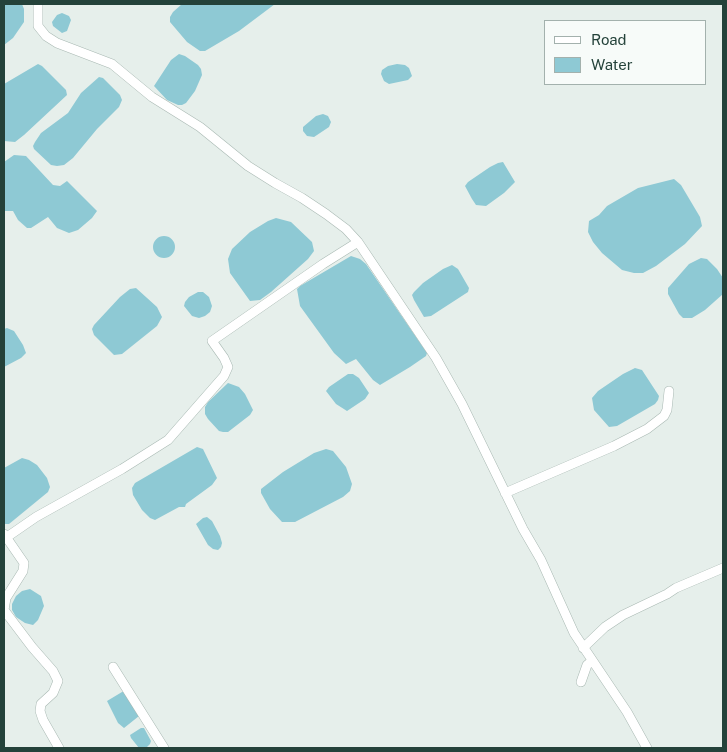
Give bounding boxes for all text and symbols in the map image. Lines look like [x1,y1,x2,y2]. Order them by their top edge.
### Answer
legend [544,20,707,85]
text: Road [591,31,627,48]
text: Water [591,56,633,73]

